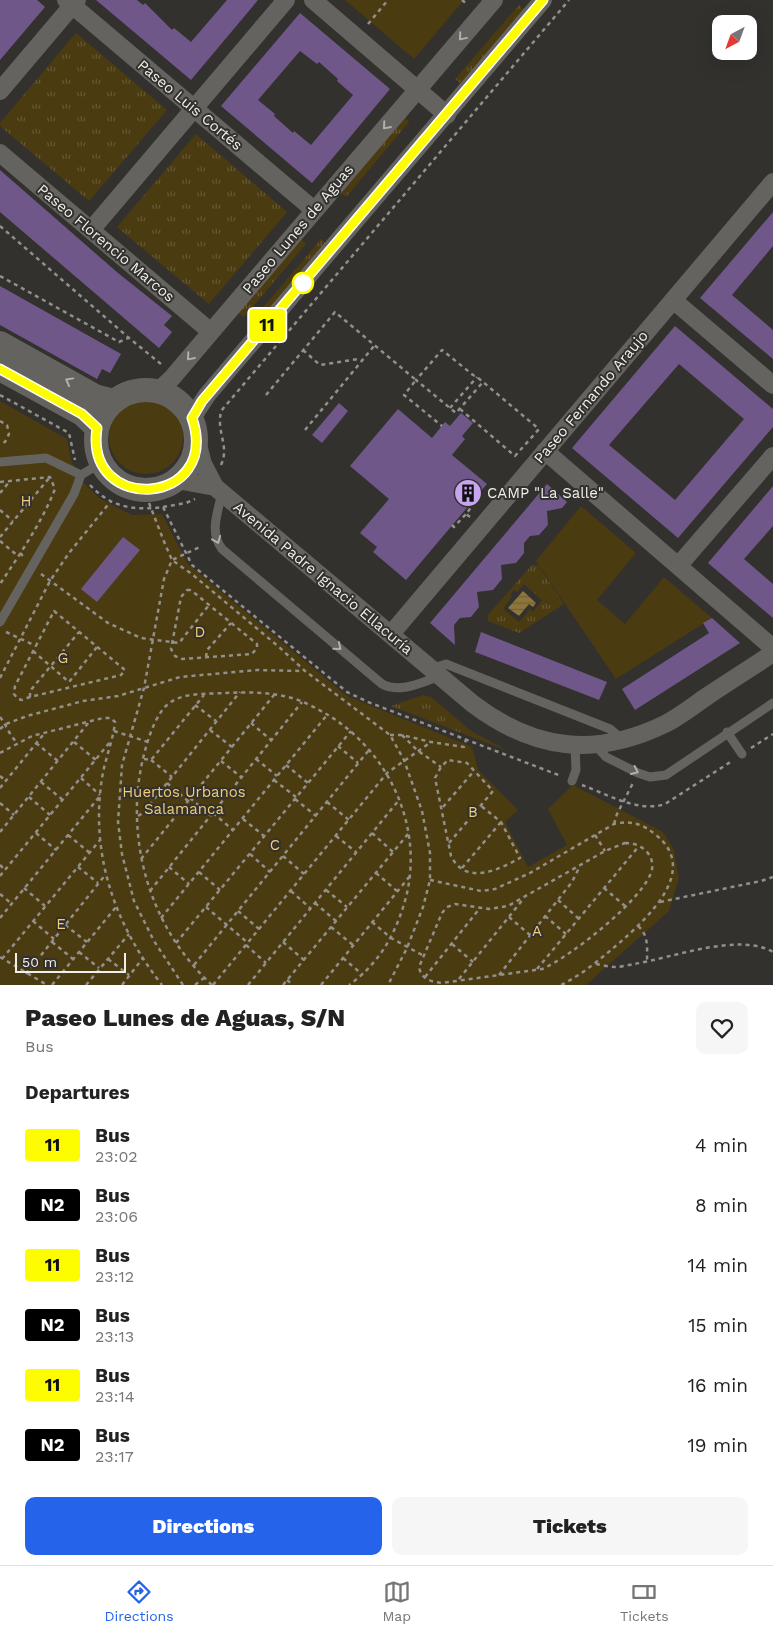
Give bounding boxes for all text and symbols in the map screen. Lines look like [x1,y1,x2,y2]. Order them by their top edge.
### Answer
north arrow [712,15,758,60]
map controls [712,15,757,60]
one-way arrow [460,31,468,40]
street label: Paseo Luis Cortés [134,56,246,154]
one-way arrow [383,120,392,129]
street label: Paseo Lunes de Aguas [239,161,357,297]
street label: Paseo Florencio Marcos [34,180,178,306]
unlabelled marker [292,272,314,294]
line badge: 11 [244,309,290,341]
text: 11 [259,314,275,335]
street label: Paseo Fernando Araujo [530,327,652,467]
one-way arrow [187,351,196,360]
one-way arrow [66,377,75,387]
building icon: CAMP "La Salle" [453,478,483,508]
place label: CAMP "La Salle" [487,484,604,502]
park label: H [20,492,32,510]
street label: Avenida Padre Ignacio Ellacuría [230,498,417,659]
one-way arrow [211,535,222,544]
park label: D [195,623,205,641]
one-way arrow [333,641,342,650]
park label: G [58,649,68,667]
one-way arrow [630,765,639,775]
park label: Huertos Urbanos Salamanca [122,783,246,818]
park label: B [468,803,478,821]
park label: C [270,836,280,854]
park label: E [56,915,66,933]
park label: A [532,922,542,940]
scale bar [15,950,126,973]
text: 50 m [22,954,57,970]
button: heart [696,1002,748,1054]
text: Paseo Lunes de Aguas, S/N [25,1004,345,1032]
text: Bus [25,1037,54,1056]
text: Departures [25,1081,130,1104]
text: Bus [95,1124,130,1147]
text: 11 [45,1134,60,1155]
text: 4 min [695,1134,748,1157]
text: 23:02 [95,1147,138,1166]
text: Bus [95,1184,130,1207]
text: N2 [40,1194,65,1215]
text: 8 min [695,1194,748,1217]
text: 23:06 [95,1207,138,1226]
text: Bus [95,1244,130,1267]
text: 11 [45,1254,60,1275]
text: 14 min [688,1254,748,1277]
text: 23:12 [95,1267,134,1286]
text: Bus [95,1304,130,1327]
text: N2 [40,1314,65,1335]
text: 15 min [688,1314,748,1337]
text: 23:13 [95,1327,134,1346]
text: Bus [95,1364,130,1387]
text: 11 [45,1374,60,1395]
text: 16 min [688,1374,748,1397]
text: 23:14 [95,1387,134,1406]
text: Bus [95,1424,130,1447]
text: N2 [40,1434,65,1455]
text: 19 min [687,1434,748,1457]
text: 23:17 [95,1447,134,1466]
button: Directions [25,1497,382,1555]
button: Tickets [392,1497,748,1555]
tab: Directions [104,1578,174,1624]
tab: Map [382,1578,411,1624]
tab: Tickets [620,1578,669,1624]

